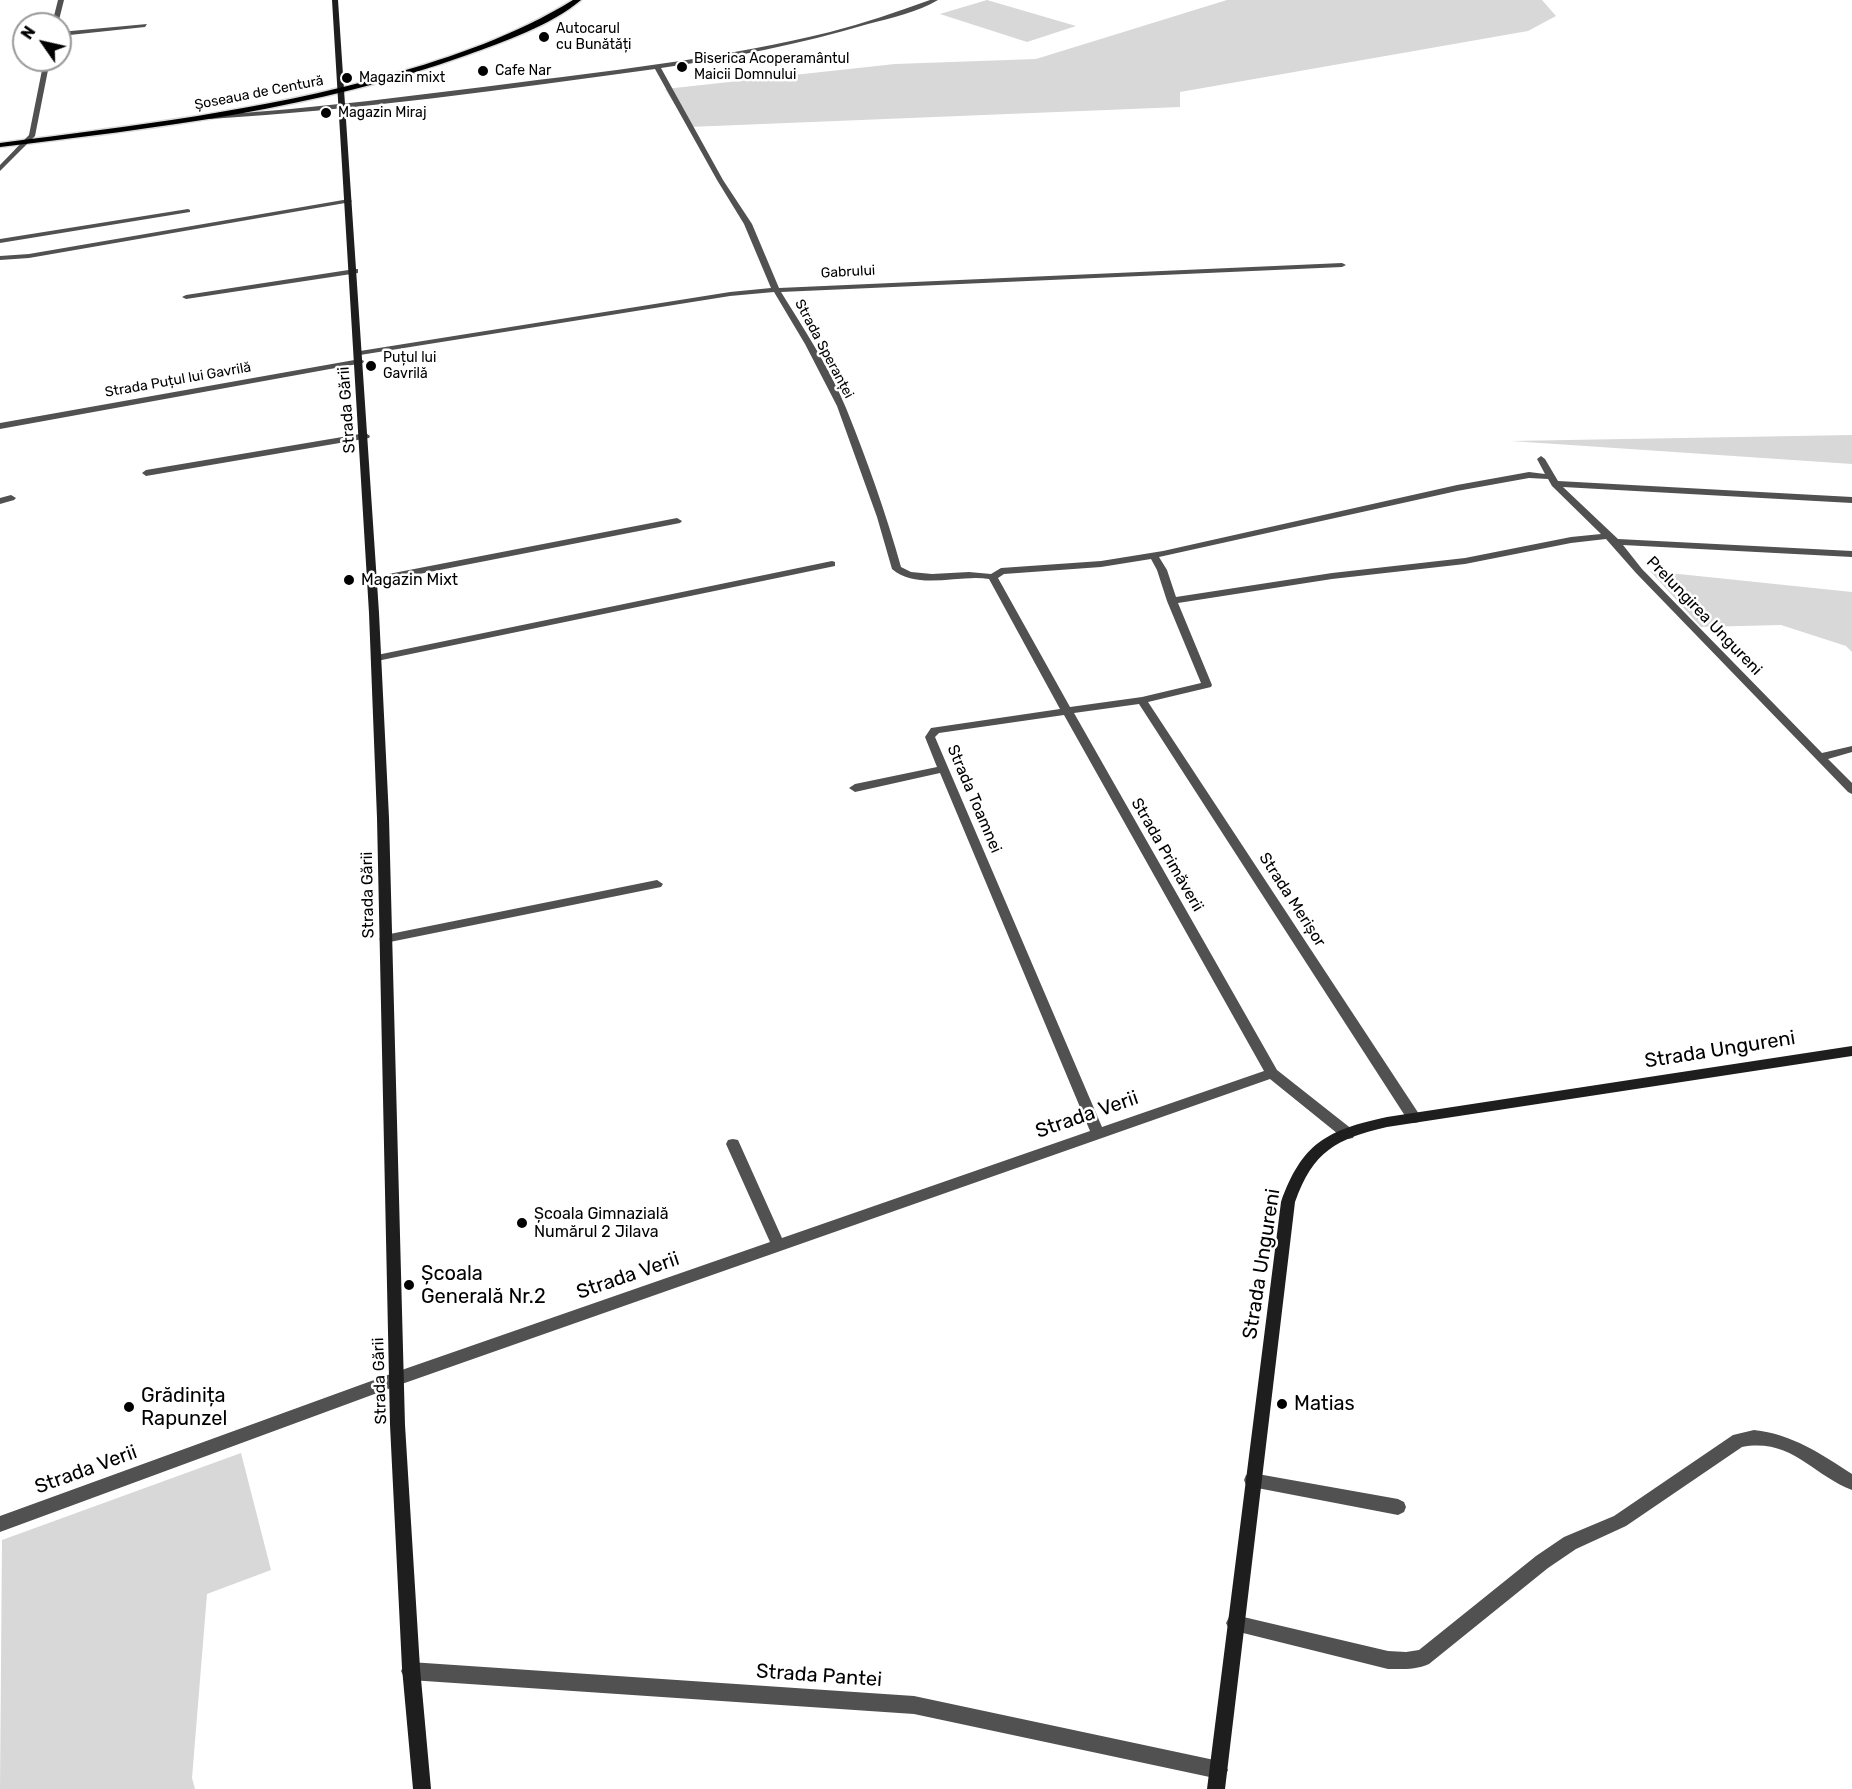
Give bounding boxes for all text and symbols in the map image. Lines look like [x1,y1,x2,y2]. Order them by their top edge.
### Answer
north arrow [12,12,72,72]
place label: Autocarul cu Bunătăți [556,21,632,54]
text: N [17,23,39,43]
marker: Autocarul cu Bunătăți [537,30,551,44]
place label: Biserica Acoperamântul Maicii Domnului [694,51,849,84]
marker: Biserica Acoperamântul Maicii Domnului [675,60,689,74]
place label: Cafe Nar [495,63,551,79]
marker: Cafe Nar [476,64,490,78]
place label: Magazin mixt [359,70,445,86]
marker: Magazin mixt [340,71,354,85]
street label: Șoseaua de Centură [193,72,325,114]
place label: Magazin Miraj [338,105,426,121]
marker: Magazin Miraj [319,106,333,120]
street label: Gabrului [820,262,876,282]
street label: Strada Speranței [791,297,857,401]
place label: Puțul lui Gavrilă [383,350,436,382]
street label: Strada Puțul lui Gavrilă [104,359,252,401]
marker: Puțul lui Gavrilă [364,359,378,373]
street label: Strada Gării [334,366,360,454]
street label: Prelungirea Ungureni [1642,553,1766,679]
place label: Magazin Mixt [361,570,458,590]
marker: Magazin Mixt [342,573,356,587]
street label: Strada Toamnei [943,742,1005,856]
street label: Strada Primăverii [1127,795,1207,915]
street label: Strada Merișor [1254,849,1330,951]
street label: Strada Gării [358,851,378,939]
street label: Strada Ungureni [1643,1026,1797,1074]
street label: Strada Verii [1032,1086,1142,1144]
street label: Strada Ungureni [1238,1187,1286,1341]
place label: Școala Gimnazială Numărul 2 Jilava [534,1204,669,1242]
marker: Școala Gimnazială Numărul 2 Jilava [515,1216,529,1230]
street label: Strada Verii [573,1247,683,1305]
place label: Școala Generală Nr.2 [421,1262,546,1309]
marker: Școala Generală Nr.2 [402,1278,416,1292]
street label: Strada Gării [369,1337,391,1425]
place label: Grădinița Rapunzel [141,1384,227,1431]
place label: Matias [1294,1392,1355,1416]
marker: Matias [1275,1397,1289,1411]
marker: Grădinița Rapunzel [122,1400,136,1414]
street label: Strada Verii [32,1440,140,1500]
street label: Strada Pantei [755,1660,883,1692]

